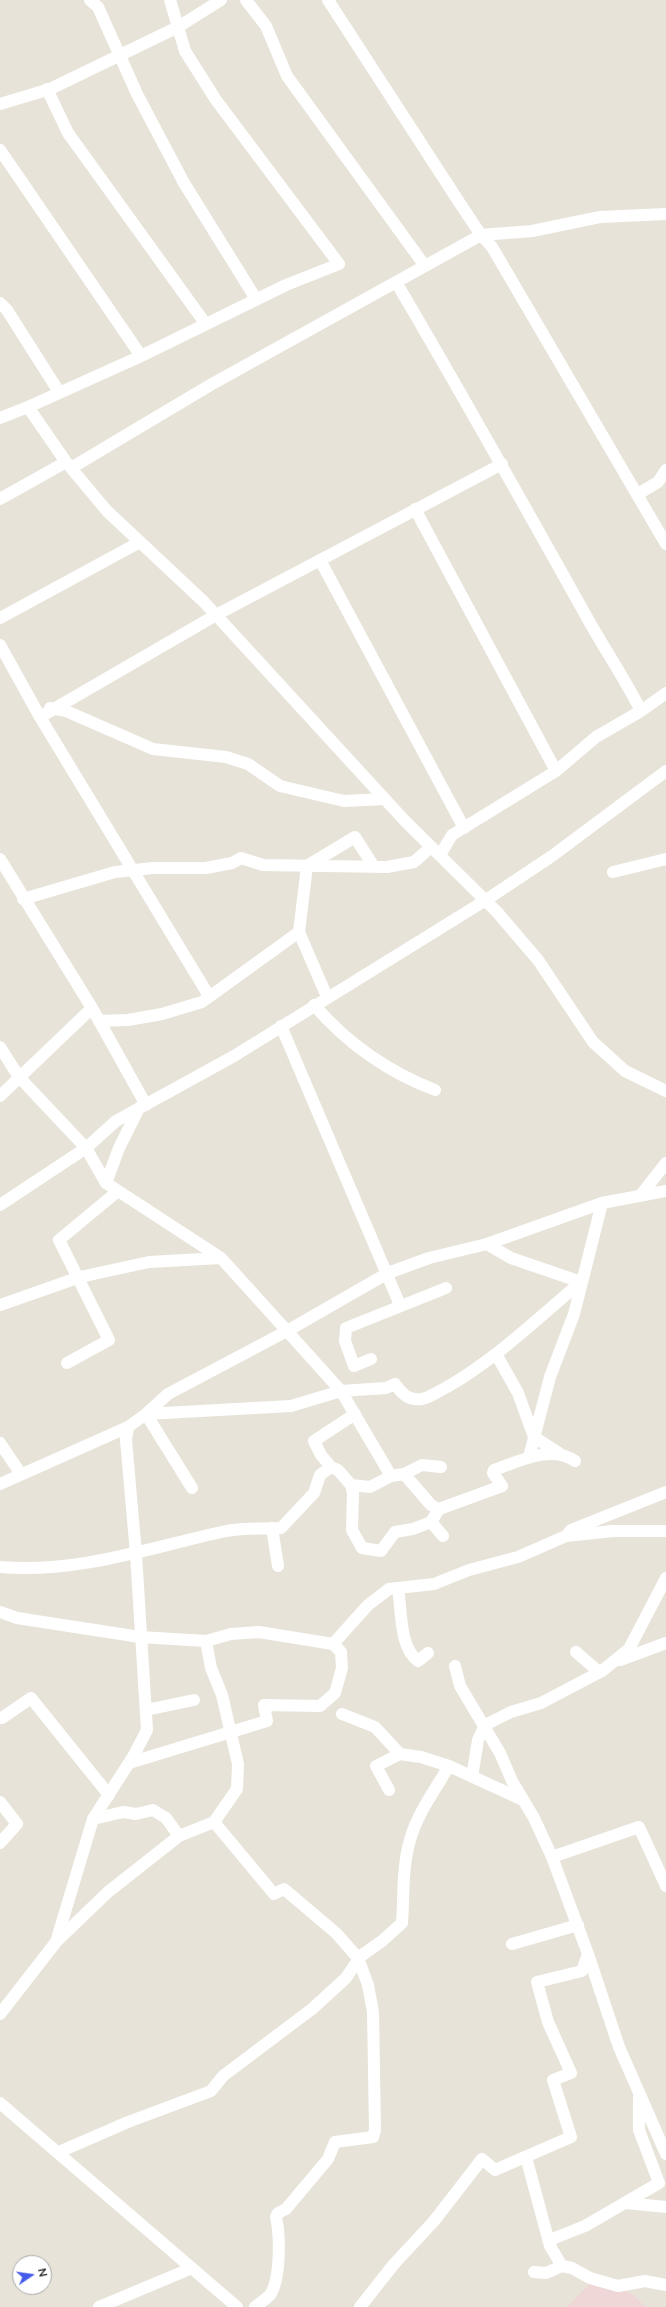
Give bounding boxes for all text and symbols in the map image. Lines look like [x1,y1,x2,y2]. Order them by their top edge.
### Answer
north arrow [12,2255,52,2295]
text: N [36,2267,50,2278]

